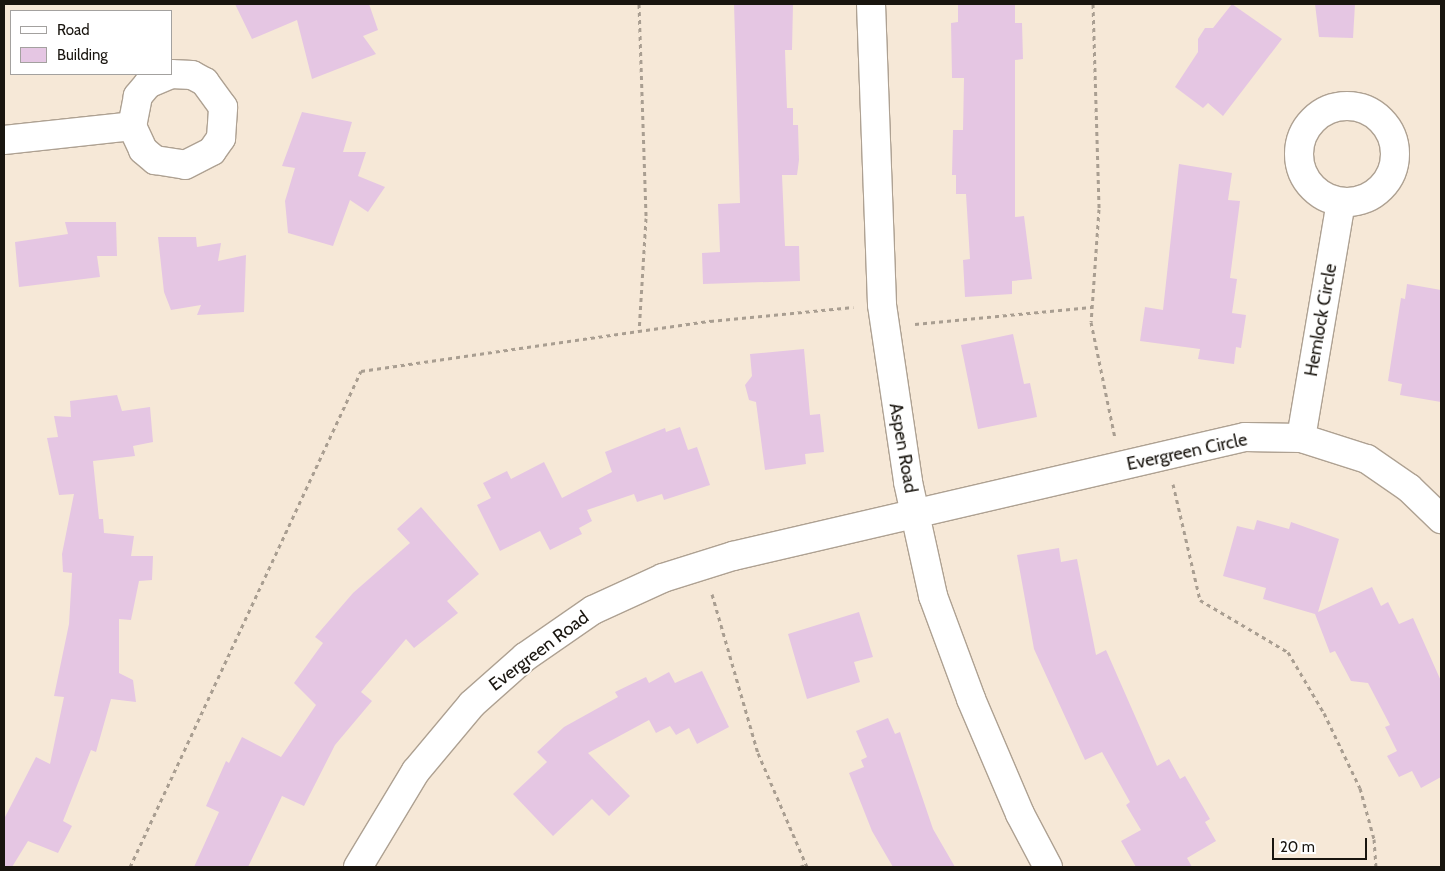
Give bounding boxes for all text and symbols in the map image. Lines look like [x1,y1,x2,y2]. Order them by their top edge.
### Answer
legend [10,10,172,75]
text: Road [57,21,90,39]
text: Building [57,46,108,64]
street label: Hemlock Circle [1300,262,1342,378]
street label: Aspen Road [884,401,922,495]
street label: Evergreen Circle [1125,429,1249,475]
street label: Evergreen Road [485,607,593,695]
scale bar [1275,828,1370,860]
text: 20 m [1280,838,1315,856]

